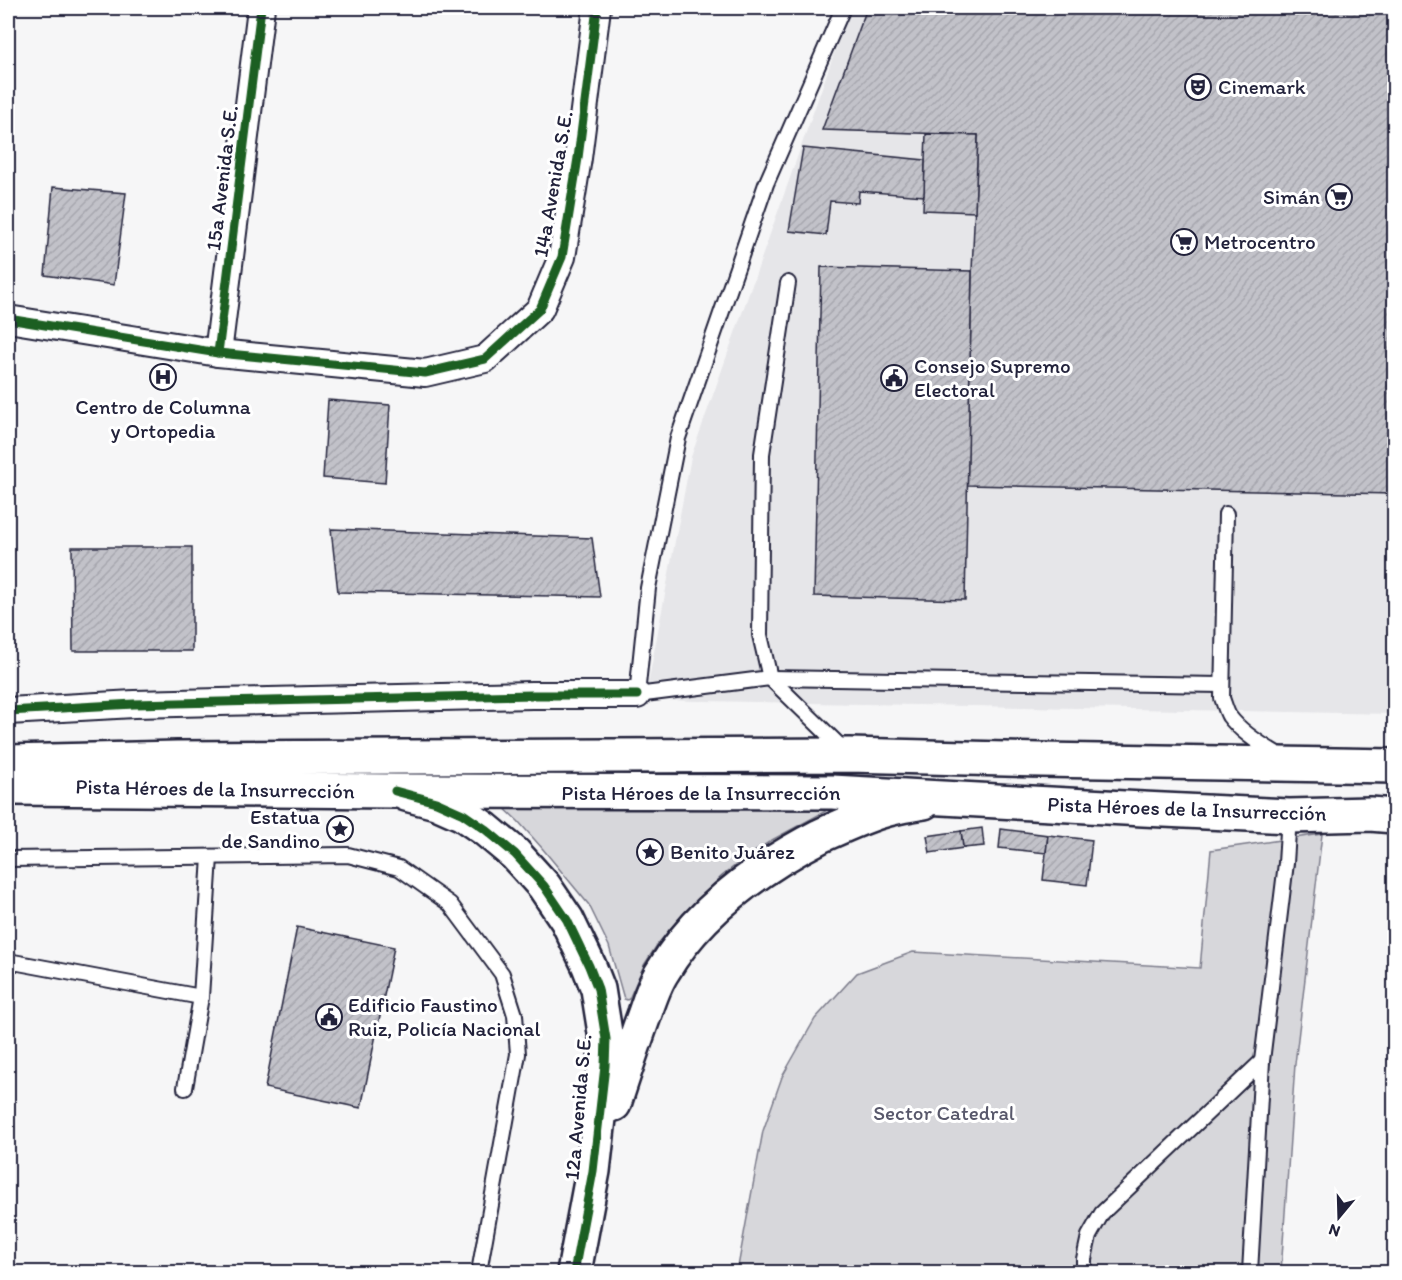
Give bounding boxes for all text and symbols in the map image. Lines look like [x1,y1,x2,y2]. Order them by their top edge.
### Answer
theatre icon: Cinemark [1183,72,1213,102]
place label: Cinemark [1218,74,1306,99]
street label: 15a Avenida S.E. [200,104,243,252]
street label: 14a Avenida S.E. [527,109,578,259]
supermarket icon: Simán [1324,182,1354,212]
place label: Simán [1263,184,1320,209]
supermarket icon: Metrocentro [1169,227,1199,257]
place label: Metrocentro [1204,229,1316,254]
place label: Consejo Supremo Electoral [914,353,1071,402]
hospital icon: Centro de Columna y Ortopedia [148,362,178,392]
public building icon: Consejo Supremo Electoral [879,363,909,393]
place label: Centro de Columna y Ortopedia [75,394,251,443]
street label: Pista Héroes de la Insurrección [75,774,355,803]
street label: Pista Héroes de la Insurrección [561,780,841,805]
street label: Pista Héroes de la Insurrección [1047,791,1327,826]
place label: Estatua de Sandino [221,804,320,853]
place icon: Estatua de Sandino [325,814,355,844]
place icon: Benito Juárez [635,837,665,867]
place label: Benito Juárez [670,839,795,864]
place label: Edificio Faustino Ruiz, Policía Nacional [348,992,540,1041]
public building icon: Edificio Faustino Ruiz, Policía Nacional [314,1002,344,1032]
street label: 12a Avenida S.E. [559,1033,596,1181]
park label: Sector Catedral [873,1100,1015,1125]
north arrow [1309,1187,1369,1247]
text: N [1326,1220,1342,1241]

